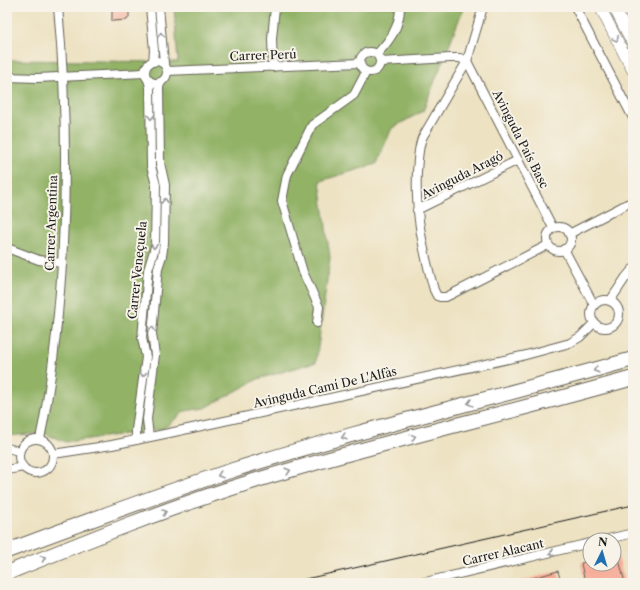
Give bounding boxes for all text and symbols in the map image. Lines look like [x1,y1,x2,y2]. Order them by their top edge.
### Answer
one-way arrow [157,32,166,38]
one-way arrow [612,35,619,42]
street label: Carrer Perú [229,46,297,64]
street label: Avinguda País Basc [489,86,552,191]
one-way arrow [147,114,155,120]
street label: Avinguda Aragó [418,148,505,202]
street label: Carrer Argentina [42,174,60,271]
one-way arrow [161,198,169,204]
street label: Carrer Veneçuela [124,219,150,320]
one-way arrow [150,243,159,249]
one-way arrow [148,326,157,332]
street label: Avinguda Camí De L'Alfàs [251,363,398,411]
one-way arrow [592,365,599,373]
one-way arrow [139,371,148,377]
one-way arrow [467,398,473,406]
one-way arrow [341,432,348,441]
one-way arrow [409,433,416,442]
one-way arrow [284,467,291,476]
one-way arrow [217,470,224,478]
one-way arrow [161,508,168,516]
north arrow [582,532,622,572]
street label: Carrer Alacant [461,535,546,569]
text: N [597,535,609,549]
one-way arrow [549,548,555,556]
one-way arrow [40,555,47,563]

